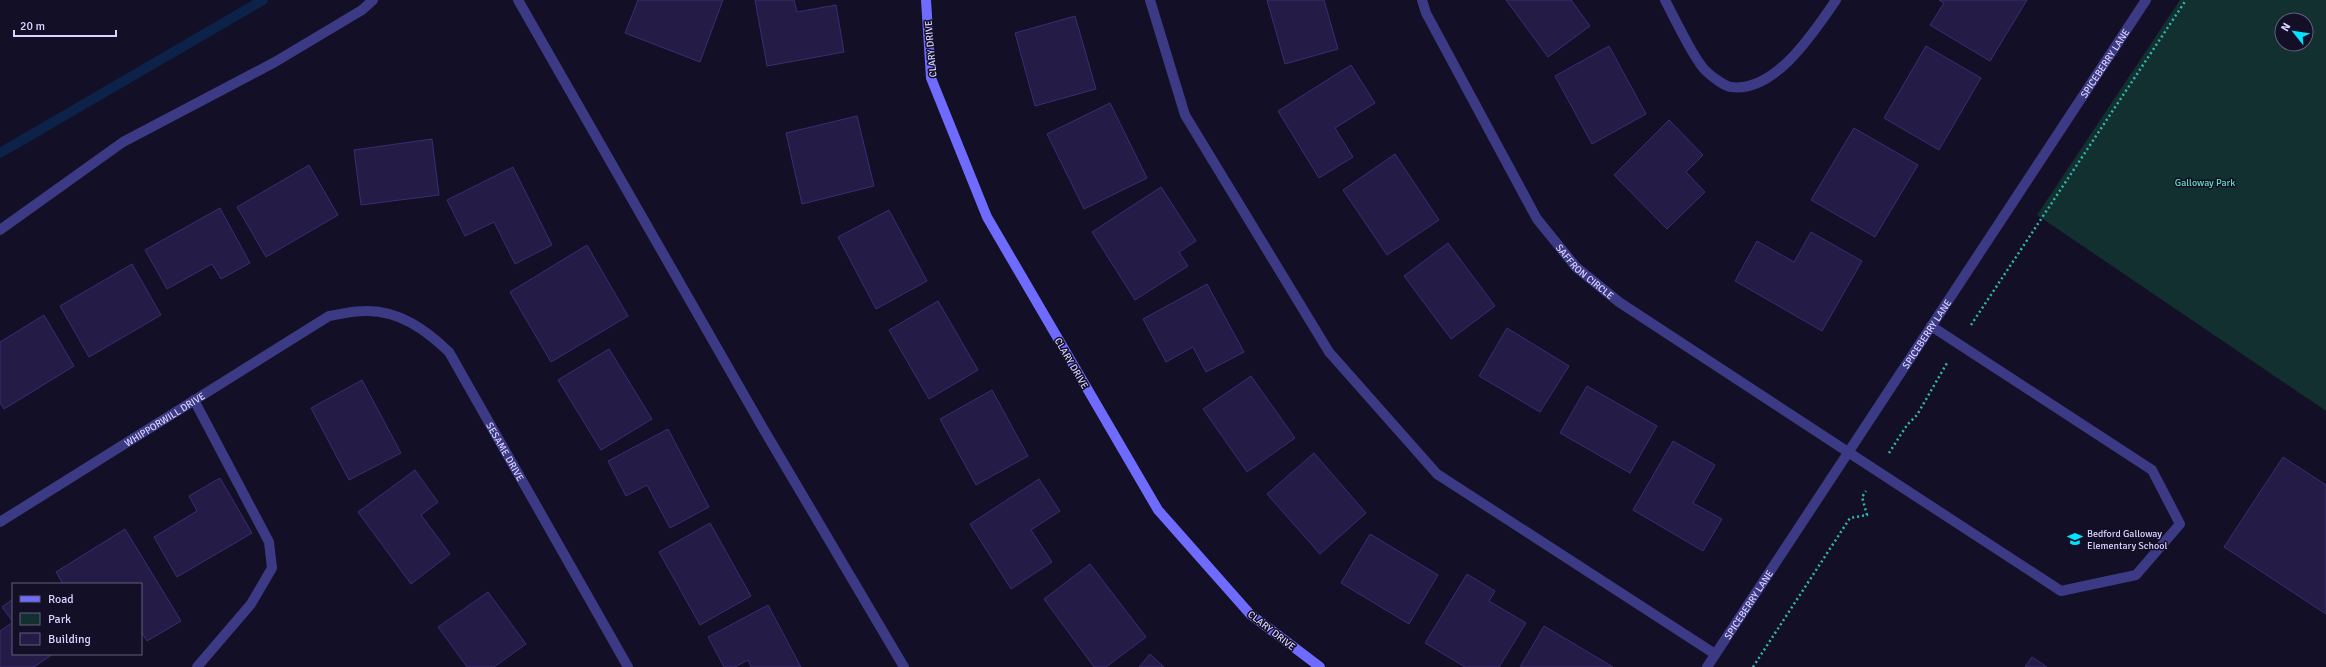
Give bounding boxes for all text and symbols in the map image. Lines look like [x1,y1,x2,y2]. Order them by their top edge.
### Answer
scale bar [14,12,116,38]
north arrow [2274,12,2314,52]
text: 20 m [20,19,45,34]
street label: CLARY DRIVE [923,20,939,78]
text: N [2278,21,2293,34]
street label: SPICEBERRY LANE [2078,26,2133,100]
park label: Galloway Park [2175,177,2235,189]
street label: SAFFRON CIRCLE [1553,242,1616,302]
street label: SPICEBERRY LANE [1900,297,1954,371]
street label: CLARY DRIVE [1052,336,1091,392]
street label: WHIPPORWILL DRIVE [122,390,208,450]
street label: SESAME DRIVE [483,420,526,484]
place label: Bedford Galloway Elementary School [2087,528,2167,552]
school or university icon: Bedford Galloway Elementary School [2066,530,2084,548]
street label: SPICEBERRY LANE [1722,568,1776,642]
legend [12,583,142,655]
text: Road [48,592,74,607]
street label: CLARY DRIVE [1245,608,1298,653]
text: Park [48,612,71,627]
text: Building [48,632,91,647]

